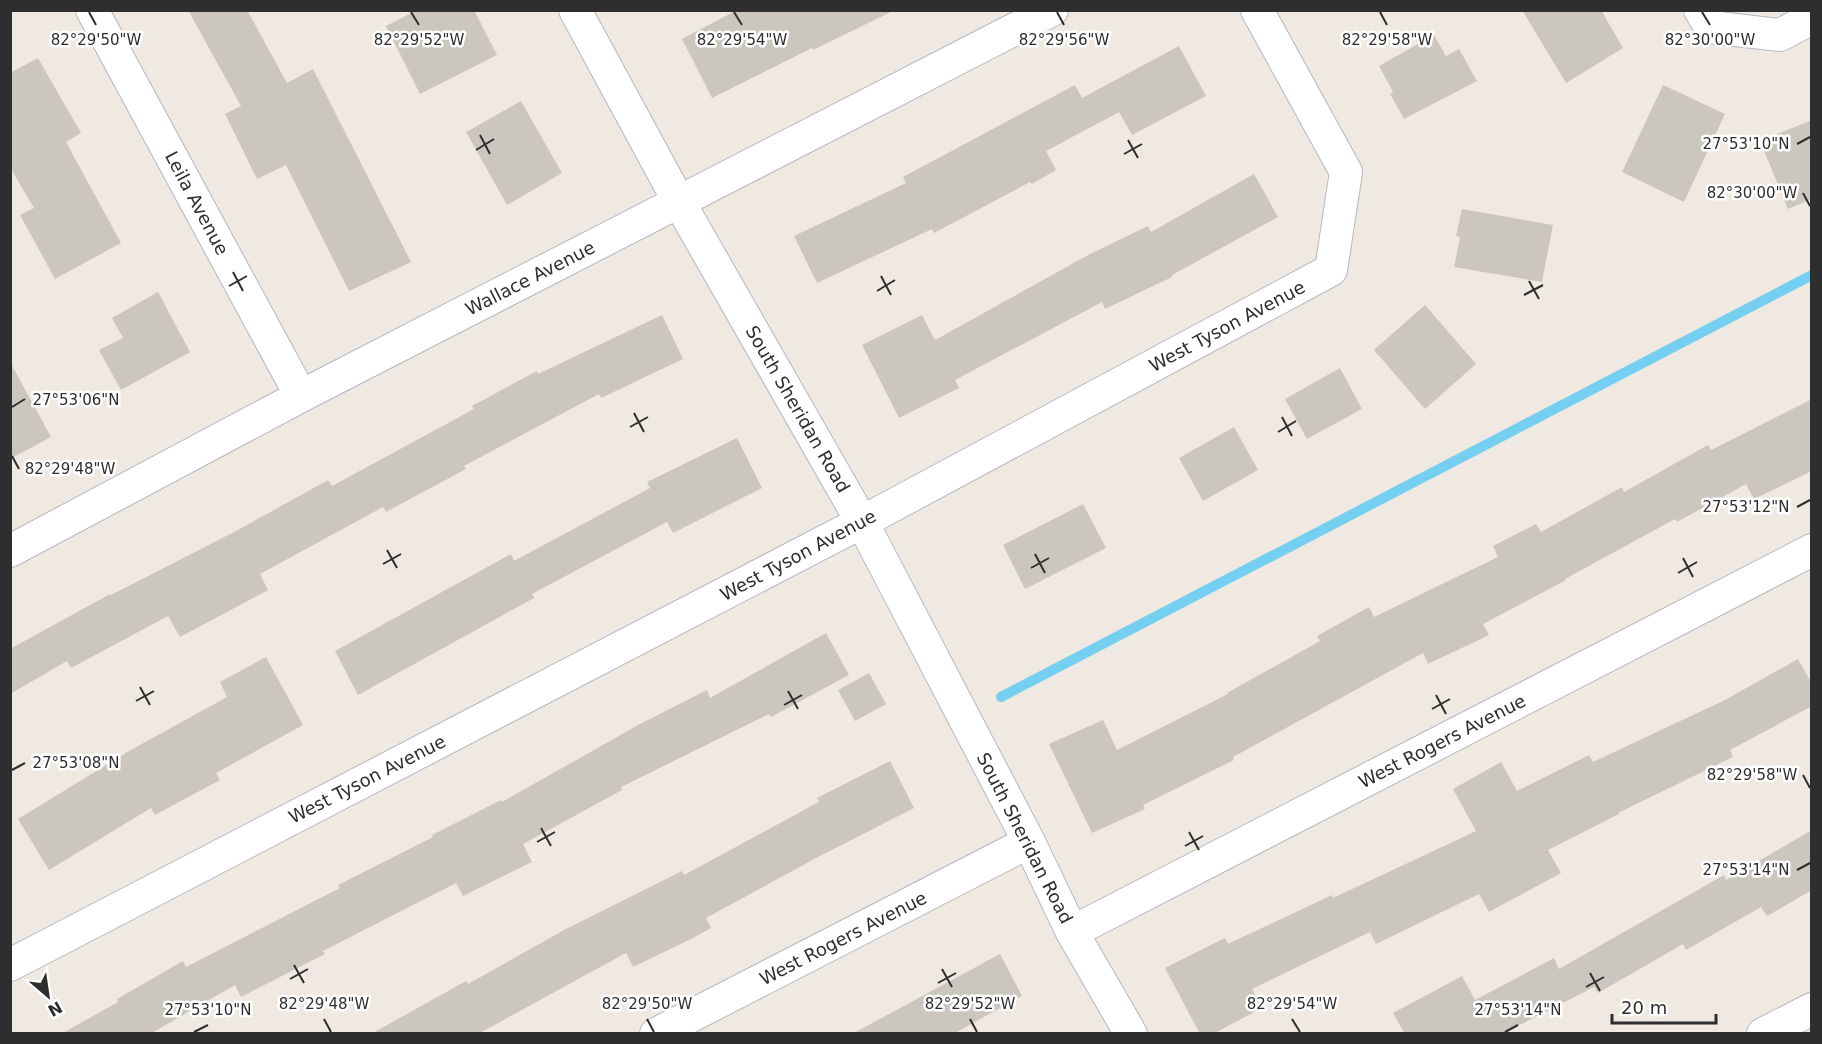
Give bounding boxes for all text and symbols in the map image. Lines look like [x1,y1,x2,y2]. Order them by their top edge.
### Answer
text: 82°29'50"W [51,31,141,49]
text: 82°29'52"W [374,31,464,49]
text: 82°29'54"W [697,31,787,49]
text: 82°29'56"W [1019,31,1109,49]
text: 82°29'58"W [1342,31,1432,49]
text: 82°30'00"W [1665,31,1755,49]
text: 27°53'10"N [1702,135,1790,153]
street label: Leila Avenue [161,148,233,258]
text: 82°30'00"W [1707,184,1797,202]
street label: Wallace Avenue [462,236,598,320]
street label: West Tyson Avenue [1146,276,1308,376]
street label: South Sheridan Road [742,322,854,496]
text: 27°53'06"N [32,391,120,409]
text: 82°29'48"W [25,460,115,478]
text: 27°53'12"N [1702,498,1790,516]
street label: West Tyson Avenue [717,505,879,605]
street label: West Rogers Avenue [1355,690,1529,792]
street label: West Tyson Avenue [285,730,449,828]
street label: South Sheridan Road [973,749,1077,927]
text: 27°53'08"N [32,754,120,772]
text: 82°29'58"W [1707,766,1797,784]
text: 27°53'14"N [1702,861,1790,879]
street label: West Rogers Avenue [756,887,930,989]
north arrow [18,966,78,1026]
scale bar [1612,987,1716,1025]
text: 82°29'48"W [279,995,369,1013]
text: 82°29'50"W [602,995,692,1013]
text: 82°29'52"W [925,995,1015,1013]
text: 82°29'54"W [1247,995,1337,1013]
text: N [45,997,65,1020]
text: 20 m [1621,997,1667,1018]
text: 27°53'10"N [164,1001,252,1019]
text: 27°53'14"N [1474,1001,1562,1019]

